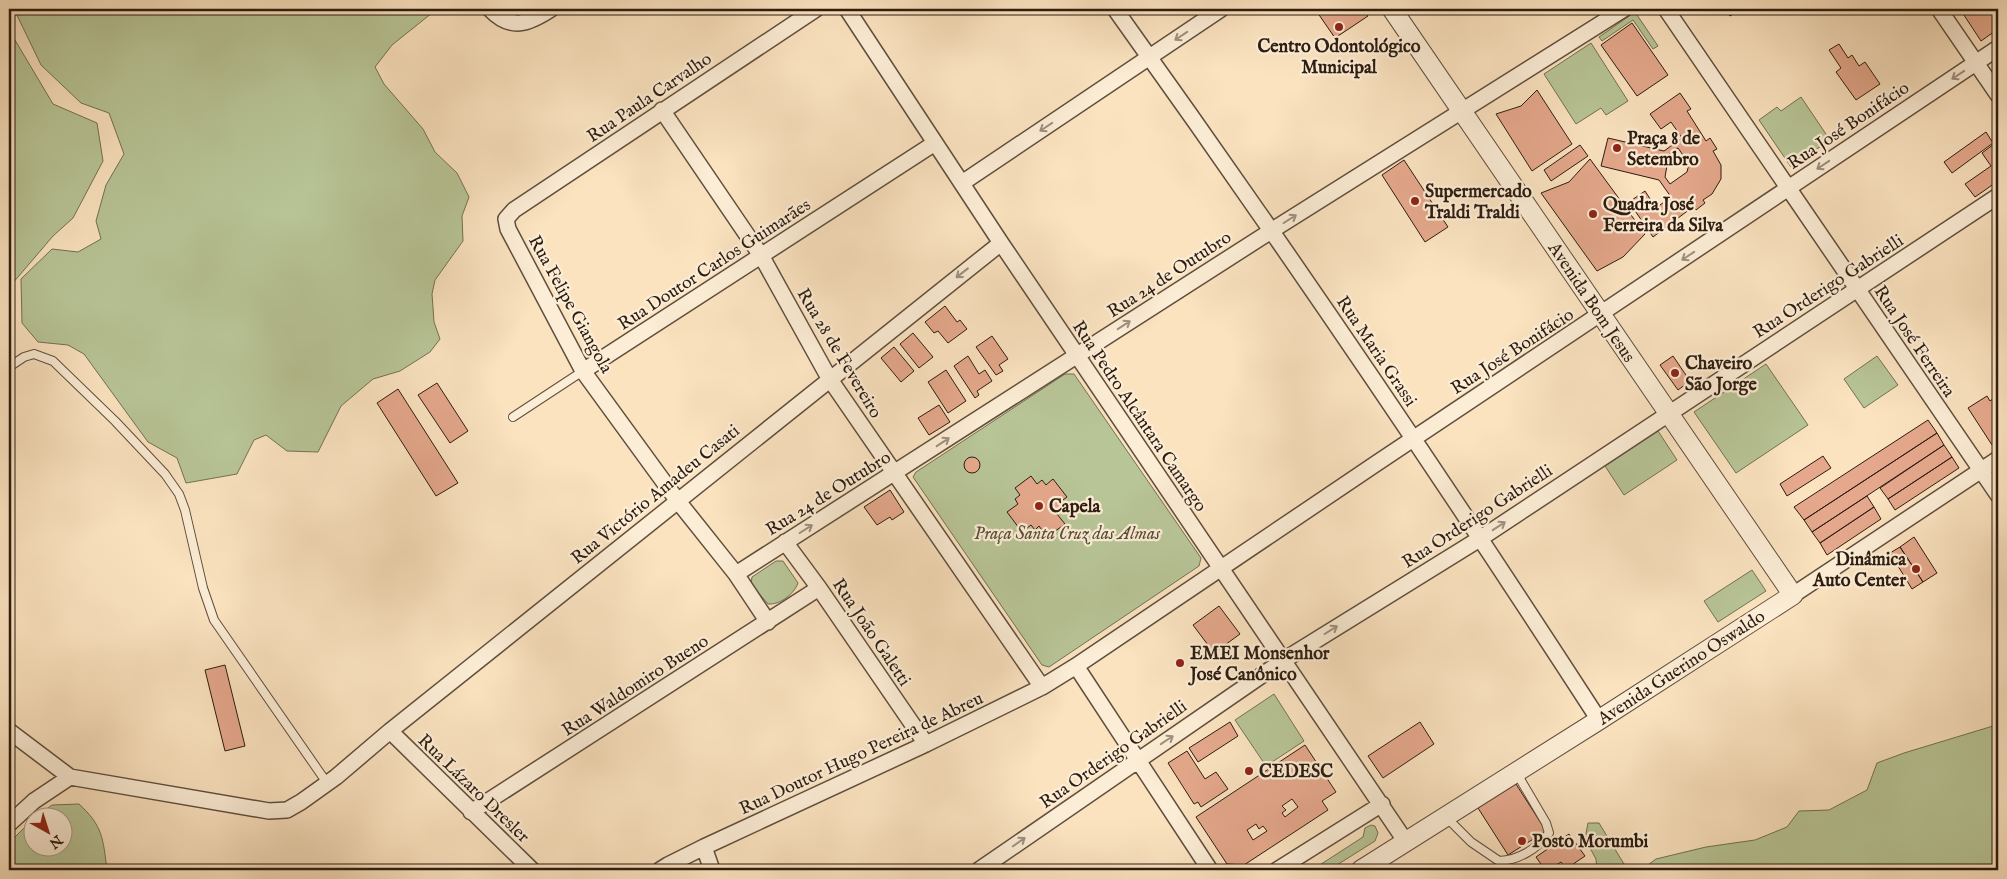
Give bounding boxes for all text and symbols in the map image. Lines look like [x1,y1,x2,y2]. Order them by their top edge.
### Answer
marker: Centro Odontológico Municipal [1333,21,1345,33]
one-way arrow [1174,31,1188,41]
place label: Centro Odontológico Municipal [1257,36,1421,80]
street label: Rua Paula Carvalho [583,48,717,149]
one-way arrow [1951,70,1965,80]
street label: Rua José Bonifácio [1783,77,1914,176]
one-way arrow [1039,122,1053,132]
place label: Praça 8 de Setembro [1627,128,1701,172]
marker: Praça 8 de Setembro [1611,142,1623,154]
one-way arrow [1816,160,1830,170]
place label: Supermercado Traldi Traldi [1424,181,1532,225]
street label: Rua Doutor Carlos Guimarães [614,194,816,336]
place label: Quadra José Ferreira da Silva [1603,194,1724,238]
marker: Supermercado Traldi Traldi [1409,195,1421,207]
marker: Quadra José Ferreira da Silva [1587,208,1599,220]
one-way arrow [1283,213,1297,223]
street label: Rua 24 de Outubro [1103,226,1236,324]
street label: Rua Orderigo Gabrielli [1749,230,1909,344]
street label: Rua Felipe Giangola [522,232,617,378]
street label: Avenida Bom Jesus [1541,237,1639,367]
one-way arrow [1681,251,1695,261]
one-way arrow [956,268,969,279]
street label: Rua José Ferreira [1868,282,1960,402]
street label: Rua 28 de Fevereiro [791,285,887,423]
street label: Rua Maria Grassi [1330,292,1421,412]
street label: Rua José Bonifácio [1447,304,1579,401]
street label: Rua Pedro Alcântara Camargo [1066,317,1212,517]
one-way arrow [1117,320,1131,331]
place label: Chaveiro São Jorge [1685,353,1758,397]
marker: Chaveiro São Jorge [1669,367,1681,379]
street label: Rua Victório Amadeu Casati [567,420,745,570]
one-way arrow [936,437,950,447]
street label: Rua 24 de Outubro [762,446,896,542]
street label: Rua Orderigo Gabrielli [1398,460,1558,574]
place label: Capela [1049,496,1102,519]
marker: Capela [1033,500,1045,512]
one-way arrow [1491,521,1505,531]
park label: Praça Santa Cruz das Almas [974,523,1161,546]
one-way arrow [799,524,813,534]
place label: Dinâmica Auto Center [1812,549,1907,593]
marker: Dinâmica Auto Center [1910,563,1922,575]
street label: Rua João Galetti [826,575,915,691]
street label: Avenida Guerino Oswaldo [1593,605,1770,732]
one-way arrow [1324,625,1338,635]
street label: Rua Waldomiro Bueno [558,630,714,742]
place label: EMEI Monsenhor José Canônico [1188,643,1330,687]
marker: EMEI Monsenhor José Canônico [1174,657,1186,669]
street label: Rua Doutor Hugo Pereira de Abreu [736,688,987,821]
street label: Rua Orderigo Gabrielli [1036,696,1192,815]
street label: Rua Lázaro Dresler [412,730,534,849]
one-way arrow [1159,735,1173,745]
place label: CEDESC [1259,761,1333,784]
marker: CEDESC [1243,765,1255,777]
north arrow [22,806,72,856]
text: N [45,830,67,852]
place label: Posto Morumbi [1532,831,1649,854]
marker: Posto Morumbi [1516,835,1528,847]
one-way arrow [1012,837,1026,847]

